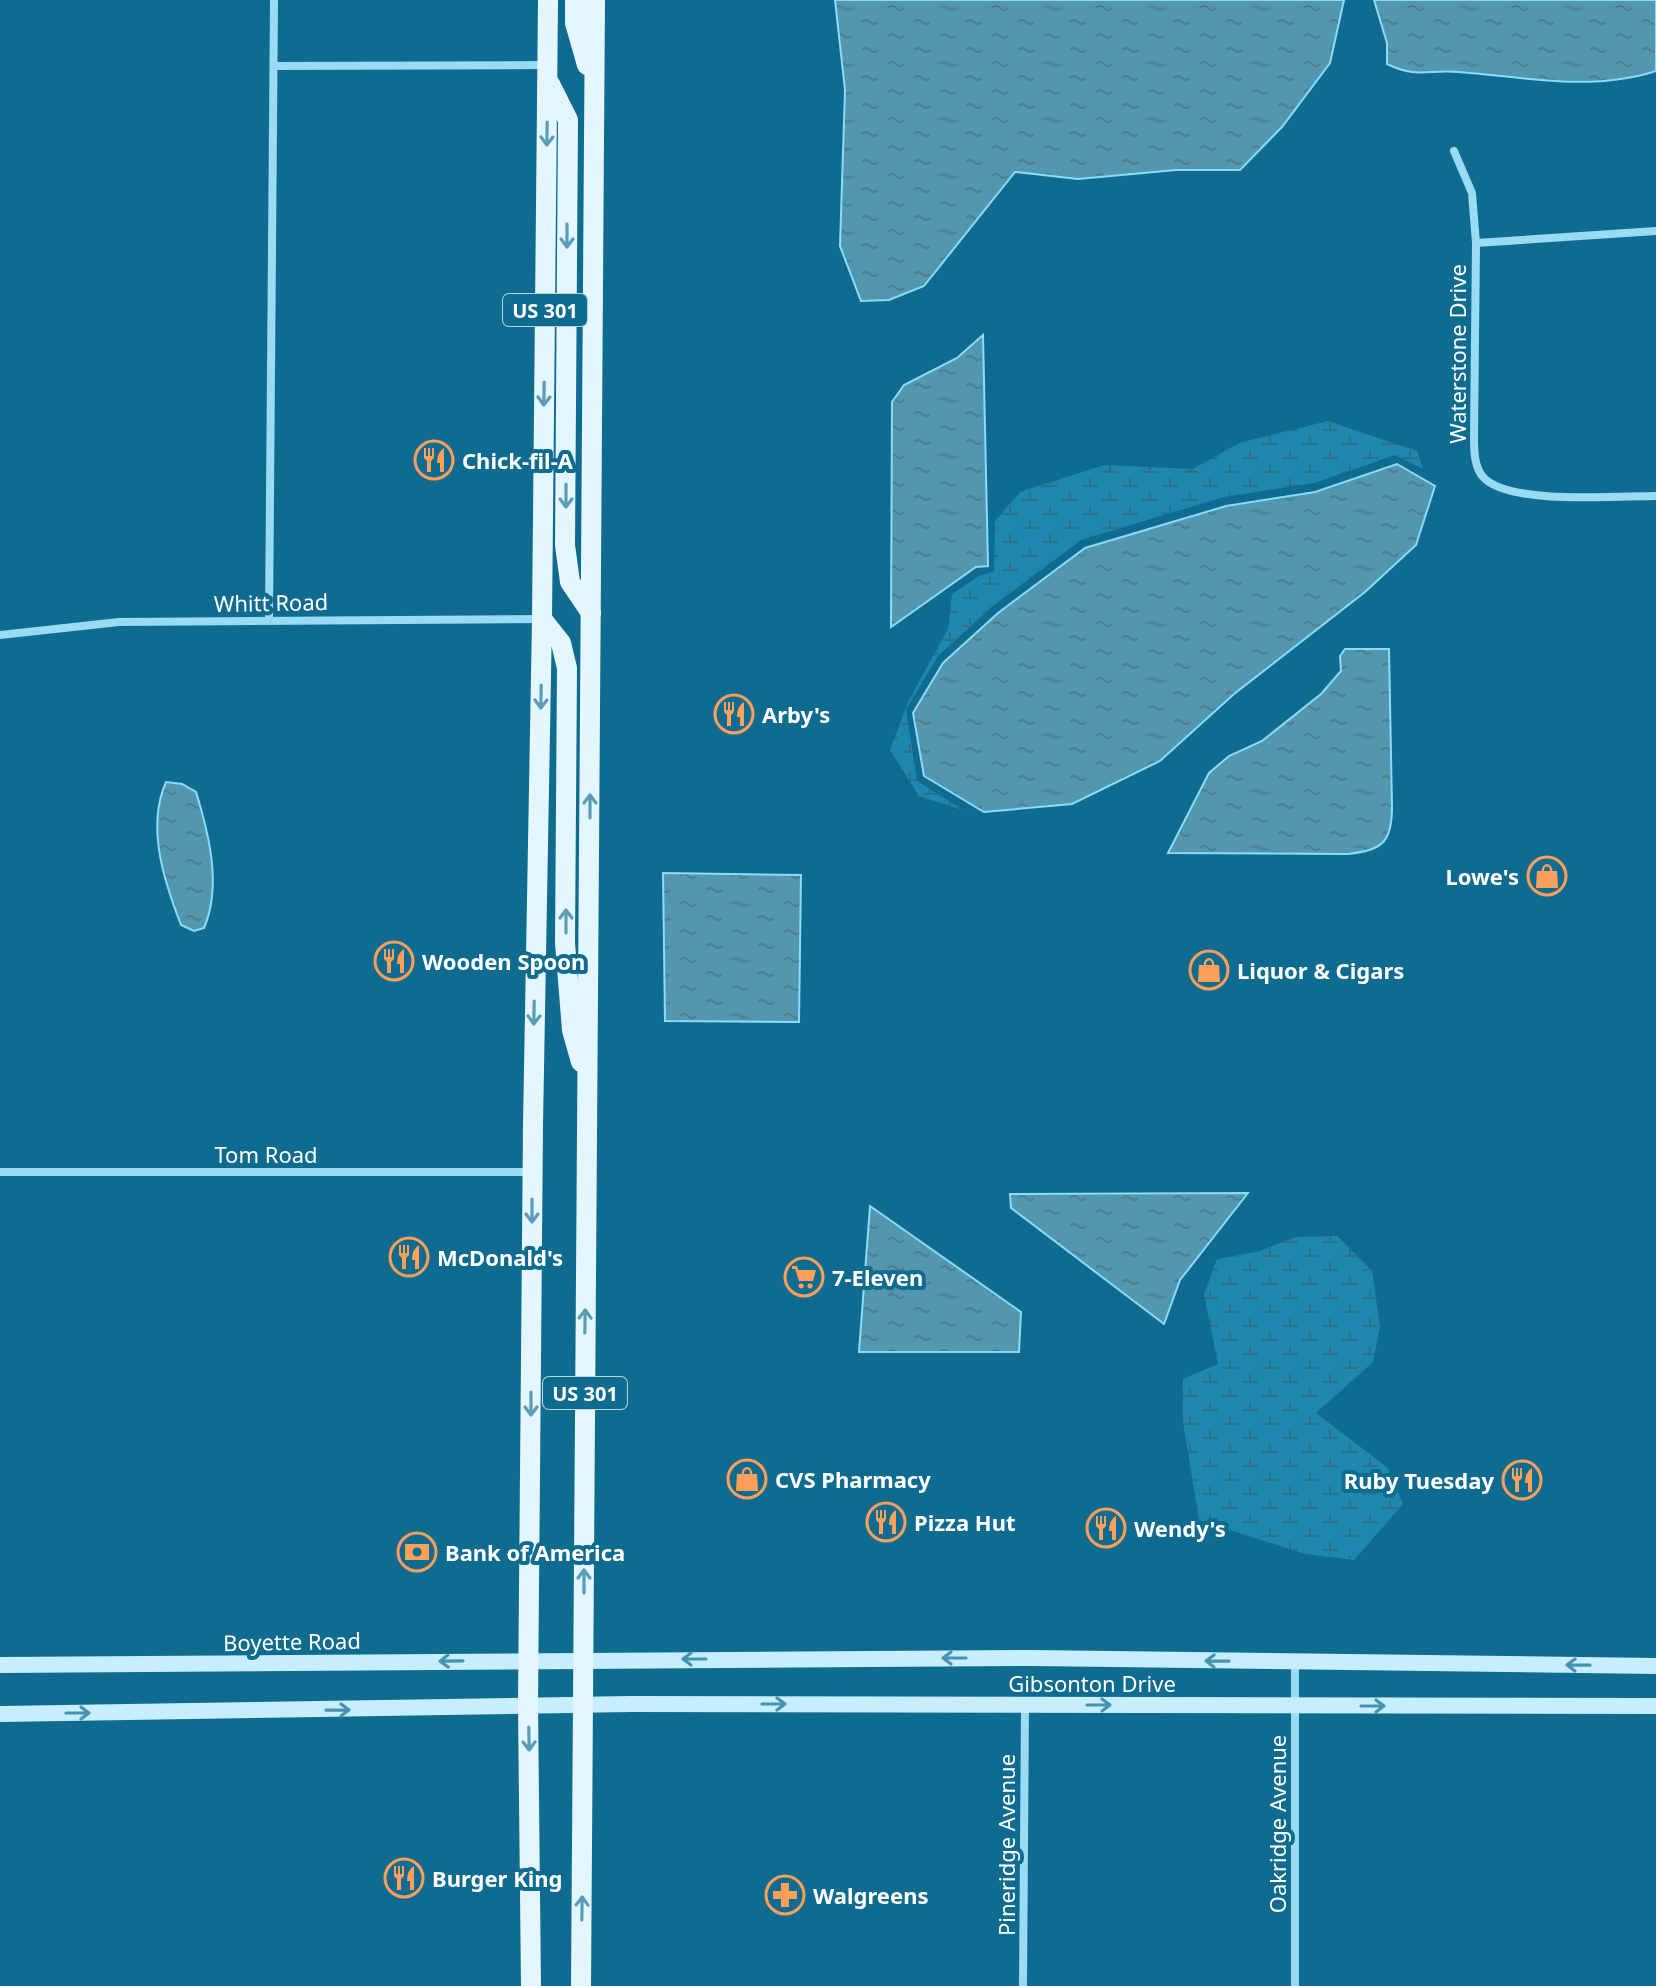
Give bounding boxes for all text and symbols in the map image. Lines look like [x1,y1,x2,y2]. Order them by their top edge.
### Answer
one-way arrow [539,120,555,147]
one-way arrow [559,222,575,249]
street label: Waterstone Drive [1442,264,1472,444]
road number: US 301 [503,294,587,326]
one-way arrow [536,380,552,407]
restaurant icon: Chick-fil-A [413,439,455,481]
place label: Chick-fil-A [462,445,574,475]
one-way arrow [558,482,574,509]
street label: Whitt Road [214,586,328,618]
one-way arrow [533,683,549,710]
restaurant icon: Arby's [713,693,755,735]
place label: Arby's [762,699,830,729]
one-way arrow [582,793,597,820]
shop icon: Lowe's [1526,855,1568,897]
place label: Lowe's [1445,861,1519,891]
one-way arrow [558,908,573,935]
restaurant icon: Wooden Spoon [373,940,415,982]
place label: Wooden Spoon [422,946,585,976]
shop icon: Liquor & Cigars [1188,949,1230,991]
place label: Liquor & Cigars [1237,955,1404,985]
one-way arrow [527,999,542,1026]
street label: Tom Road [214,1139,318,1169]
one-way arrow [524,1197,540,1224]
restaurant icon: McDonald's [388,1236,430,1278]
place label: McDonald's [437,1242,563,1272]
supermarket icon: 7-Eleven [783,1256,825,1298]
place label: 7-Eleven [832,1262,923,1292]
one-way arrow [578,1308,593,1335]
road number: US 301 [543,1377,627,1409]
one-way arrow [523,1390,539,1417]
shop icon: CVS Pharmacy [726,1458,768,1500]
restaurant icon: Ruby Tuesday [1501,1459,1543,1501]
place label: CVS Pharmacy [775,1464,931,1494]
place label: Ruby Tuesday [1344,1465,1494,1495]
restaurant icon: Pizza Hut [865,1501,907,1543]
place label: Pizza Hut [914,1507,1016,1537]
restaurant icon: Wendy's [1085,1507,1127,1549]
place label: Wendy's [1134,1513,1226,1543]
bank icon: Bank of America [396,1531,438,1573]
place label: Bank of America [445,1537,625,1567]
one-way arrow [576,1568,592,1595]
street label: Boyette Road [223,1625,361,1657]
one-way arrow [941,1650,968,1666]
one-way arrow [681,1651,708,1667]
one-way arrow [438,1653,465,1669]
one-way arrow [1204,1653,1231,1668]
one-way arrow [1565,1657,1592,1673]
street label: Gibsonton Drive [1008,1668,1176,1698]
one-way arrow [760,1696,787,1712]
one-way arrow [1085,1697,1112,1713]
one-way arrow [1359,1698,1386,1714]
one-way arrow [324,1702,351,1718]
one-way arrow [64,1706,91,1721]
one-way arrow [521,1725,537,1752]
street label: Oakridge Avenue [1262,1735,1292,1913]
street label: Pineridge Avenue [991,1754,1021,1936]
restaurant icon: Burger King [383,1857,425,1899]
place label: Burger King [432,1863,563,1893]
pharmacy icon: Walgreens [764,1874,806,1916]
place label: Walgreens [813,1880,928,1910]
one-way arrow [574,1895,590,1922]

